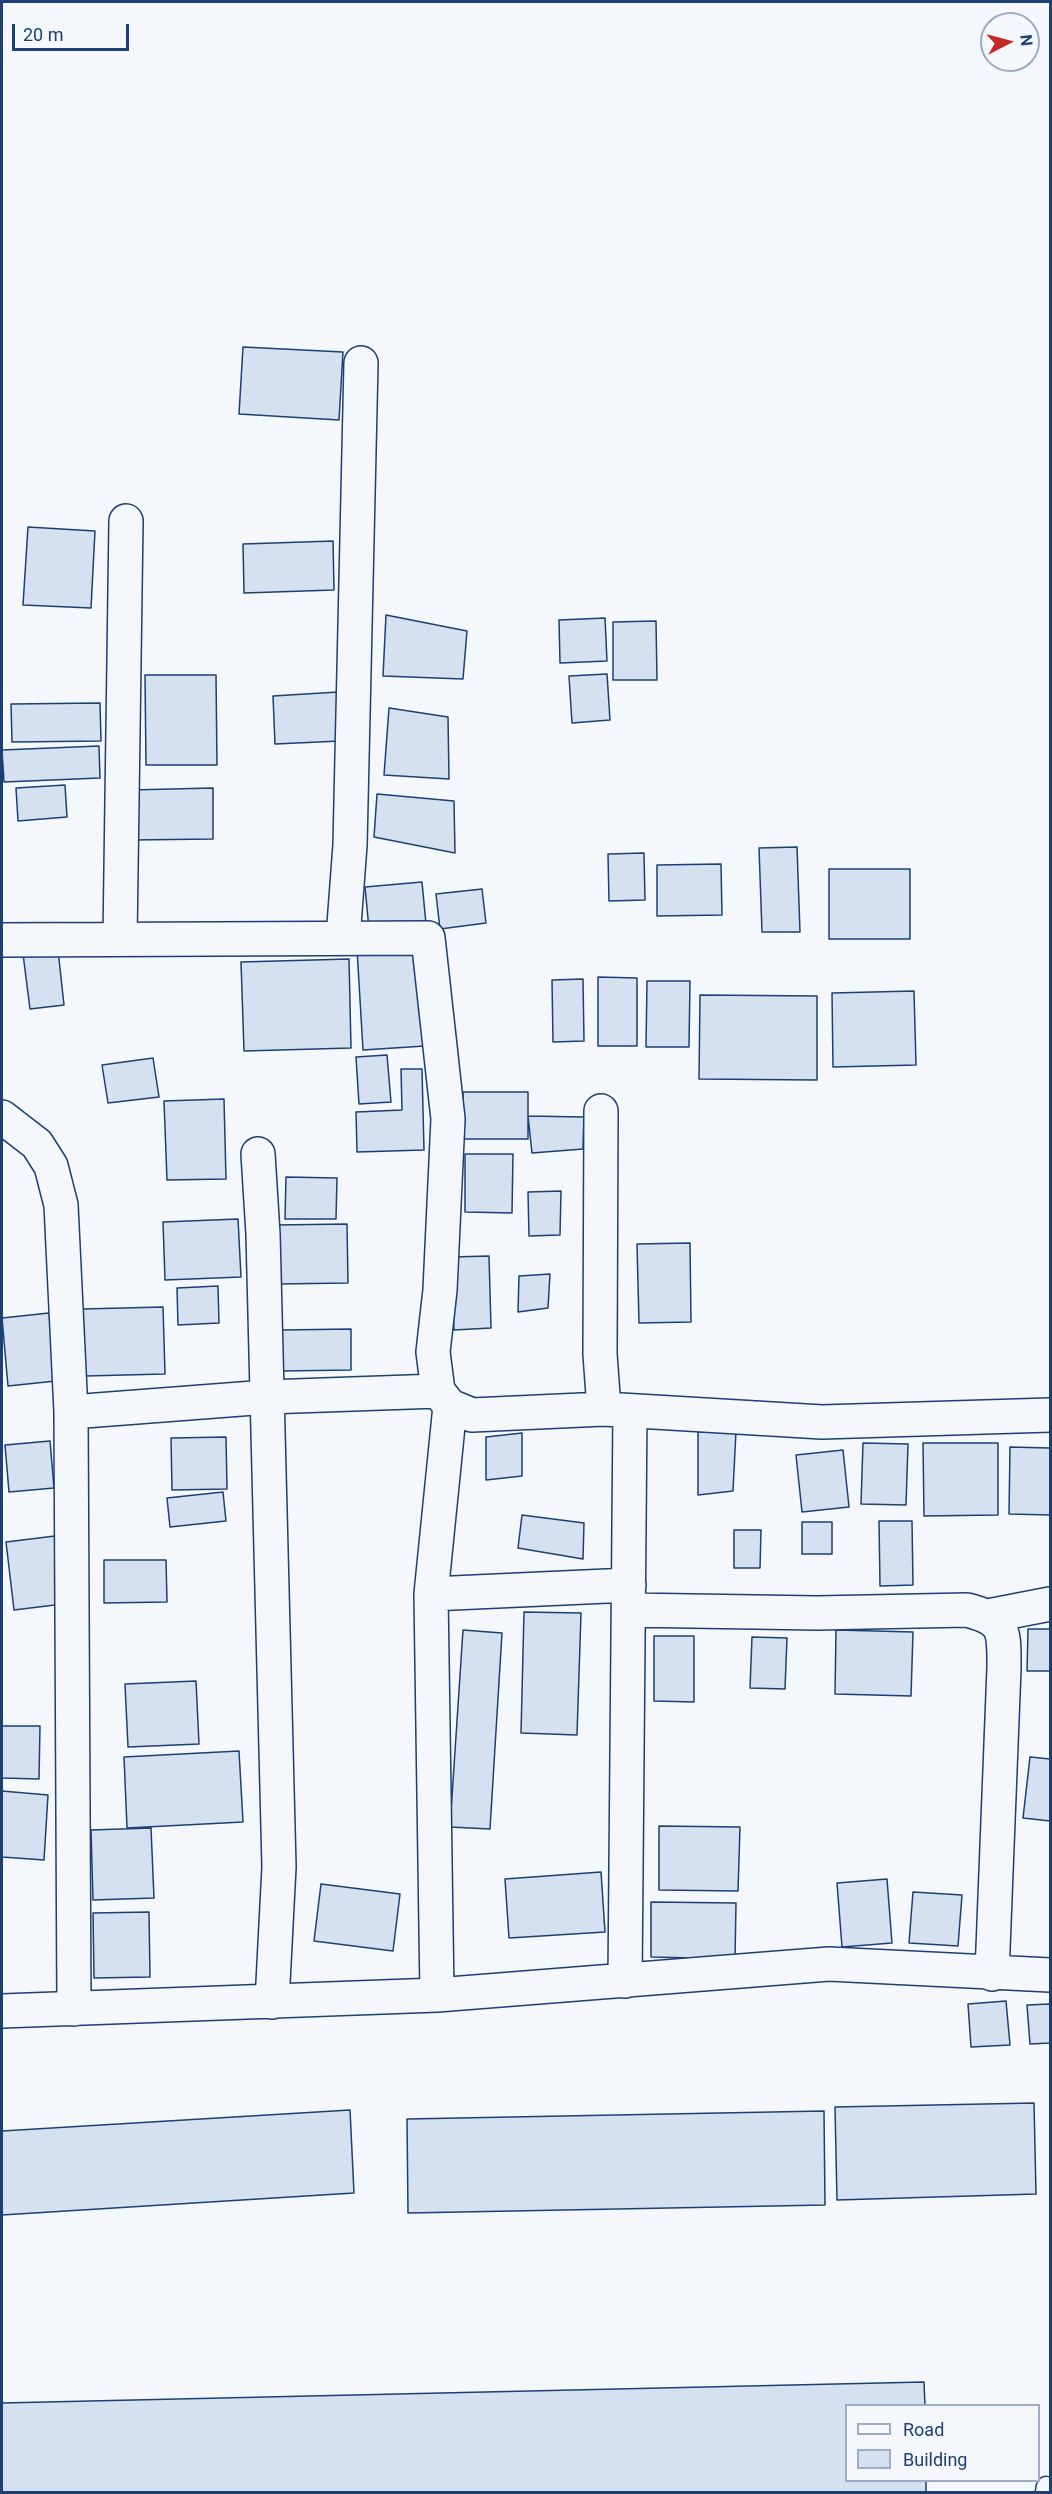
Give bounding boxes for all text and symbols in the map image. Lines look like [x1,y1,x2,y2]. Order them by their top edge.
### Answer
scale bar [15,12,132,50]
north arrow [980,12,1040,72]
text: 20 m [23,24,63,45]
text: N [1016,34,1036,47]
legend [845,2404,1040,2482]
text: Road [903,2419,944,2440]
text: Building [903,2449,967,2470]

